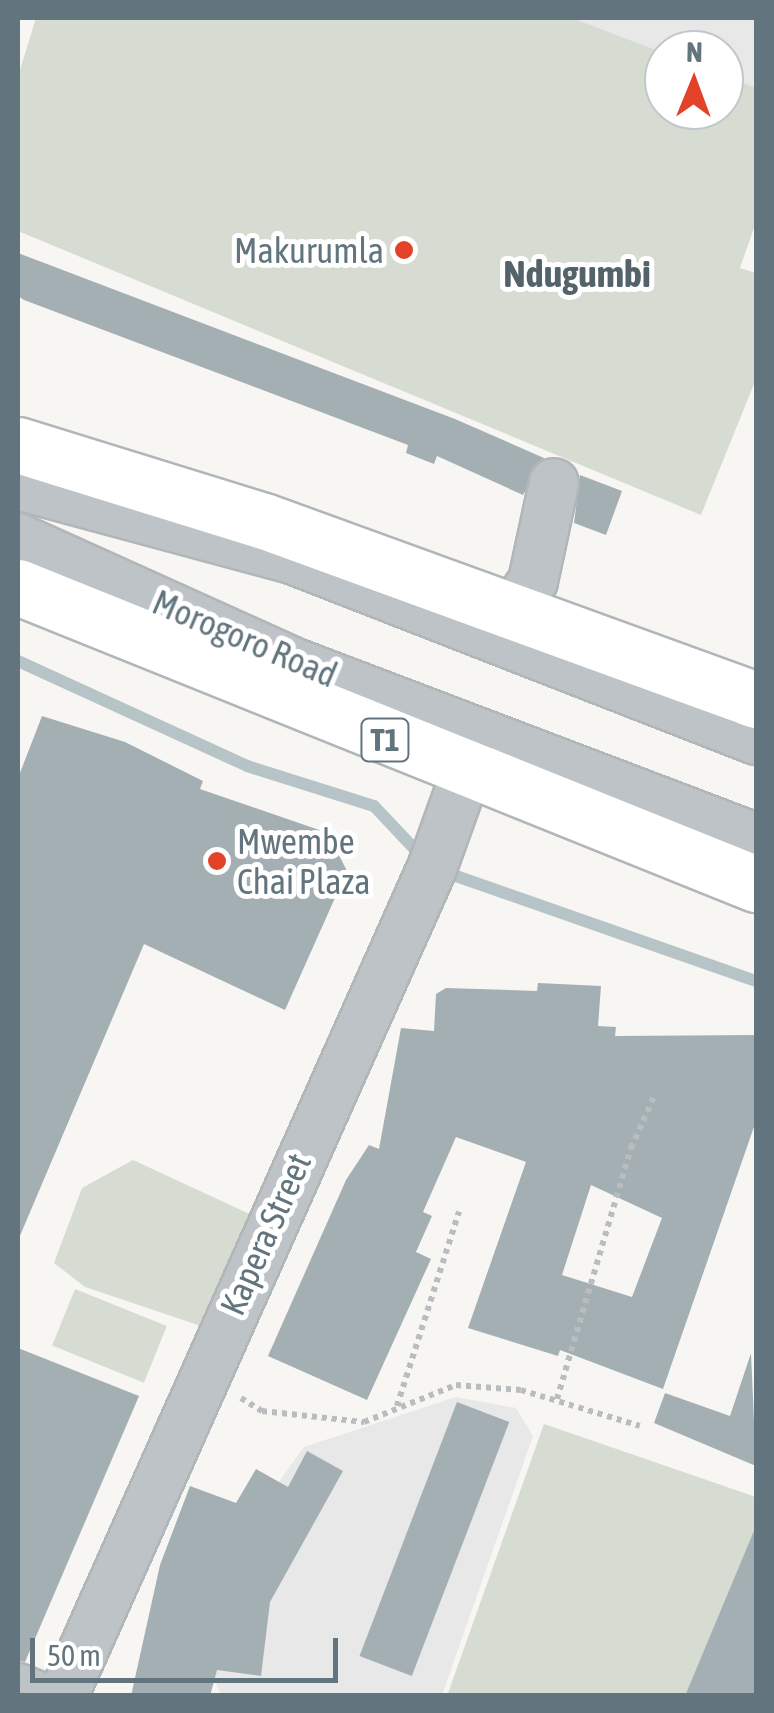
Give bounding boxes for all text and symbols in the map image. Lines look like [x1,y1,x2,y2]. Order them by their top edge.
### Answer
north arrow [644,30,744,130]
text: N [686,36,703,68]
place label: Makurumla [234,229,384,271]
marker: Makurumla [393,239,415,261]
district label: Ndugumbi [503,251,651,297]
street label: Morogoro Road [147,580,343,696]
road number: T1 [360,713,410,767]
place label: Mwembe Chai Plaza [237,820,370,902]
marker: Mwembe Chai Plaza [206,850,228,872]
street label: Kapera Street [211,1147,319,1321]
scale bar [35,1618,342,1680]
text: 50 m [47,1638,101,1672]

